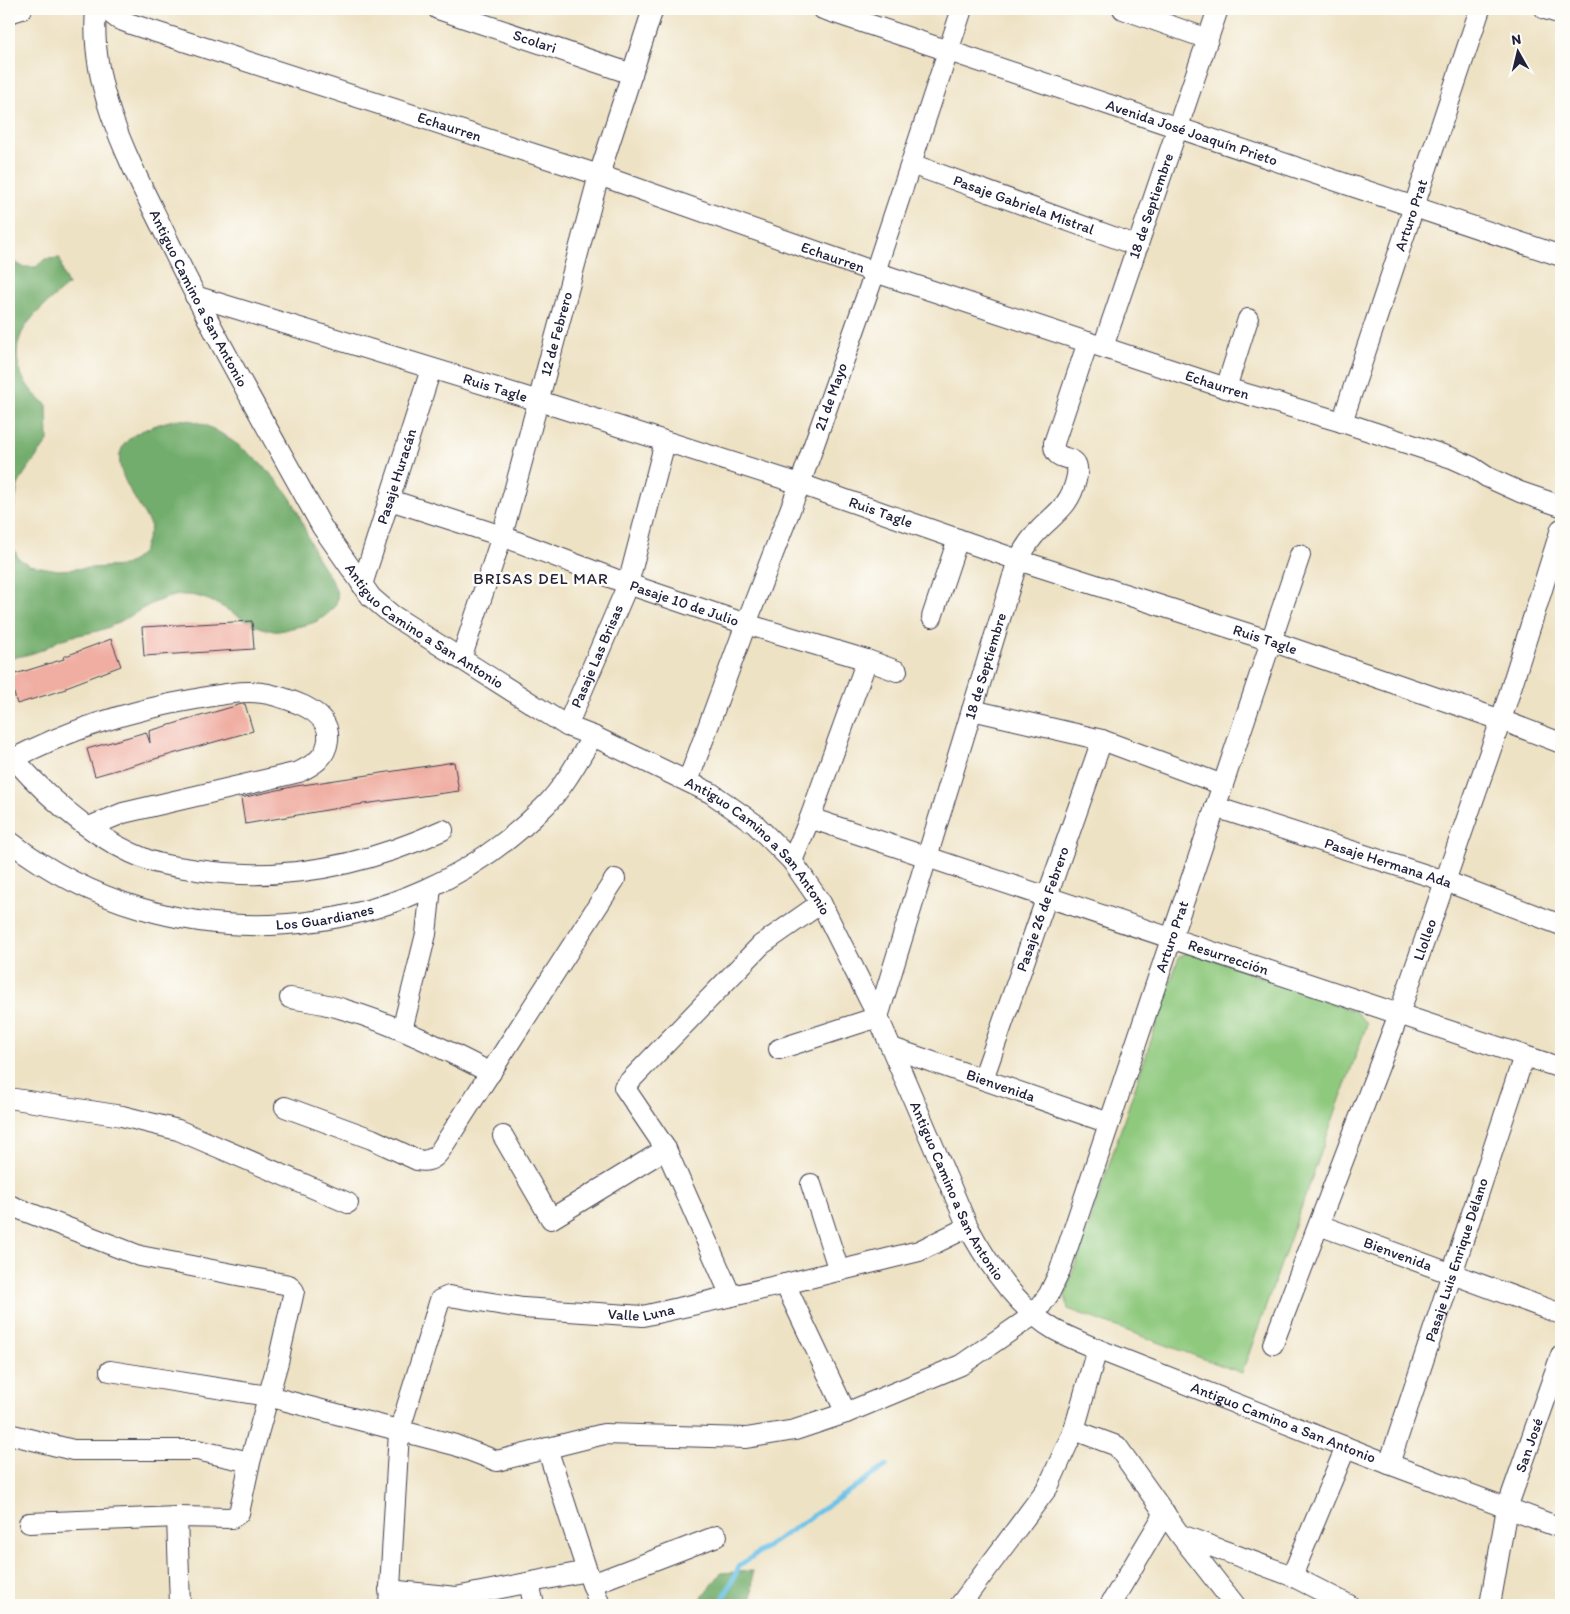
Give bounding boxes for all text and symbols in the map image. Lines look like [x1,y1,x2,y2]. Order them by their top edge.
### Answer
street label: Scolari [511,26,559,57]
north arrow [1492,28,1542,78]
text: N [1510,31,1522,49]
street label: Avenida José Joaquín Prieto [1104,95,1280,170]
street label: Echaurren [415,108,484,145]
street label: 18 de Septiembre [1125,151,1177,261]
street label: Pasaje Gabriela Mistral [951,171,1098,239]
street label: Arturo Prat [1391,177,1432,253]
street label: Antiguo Camino a San Antonio [146,207,252,390]
street label: Echaurren [799,238,867,277]
street label: 12 de Febrero [536,290,576,378]
street label: 21 de Mayo [811,360,851,433]
street label: Echaurren [1183,366,1251,403]
street label: Ruis Tagle [461,369,530,406]
street label: Pasaje Huracán [373,426,420,526]
street label: Ruis Tagle [846,493,915,532]
street label: Antiguo Camino a San Antonio [341,560,507,693]
district label: BRISAS DEL MAR [473,569,609,588]
street label: Pasaje 10 de Julio [628,576,741,630]
street label: Pasaje Las Brisas [567,602,627,710]
street label: 18 de Septiembre [961,611,1010,722]
street label: Ruis Tagle [1231,620,1300,658]
street label: Antiguo Camino a San Antonio [682,773,835,918]
street label: Pasaje Hermana Ada [1322,834,1455,892]
street label: Pasaje 26 de Febrero [1012,844,1073,974]
street label: Arturo Prat [1152,898,1192,975]
street label: Los Guardianes [275,900,376,934]
street label: Llolleo [1409,916,1440,963]
street label: Resurrección [1186,936,1271,979]
street label: Bienvenida [964,1065,1038,1106]
street label: Antiguo Camino a San Antonio [906,1099,1008,1284]
street label: Pasaje Luis Enrique Délano [1421,1176,1492,1344]
street label: Bienvenida [1361,1233,1435,1275]
street label: Valle Luna [607,1300,676,1325]
street label: Antiguo Camino a San Antonio [1188,1378,1378,1467]
street label: San José [1511,1416,1547,1475]

